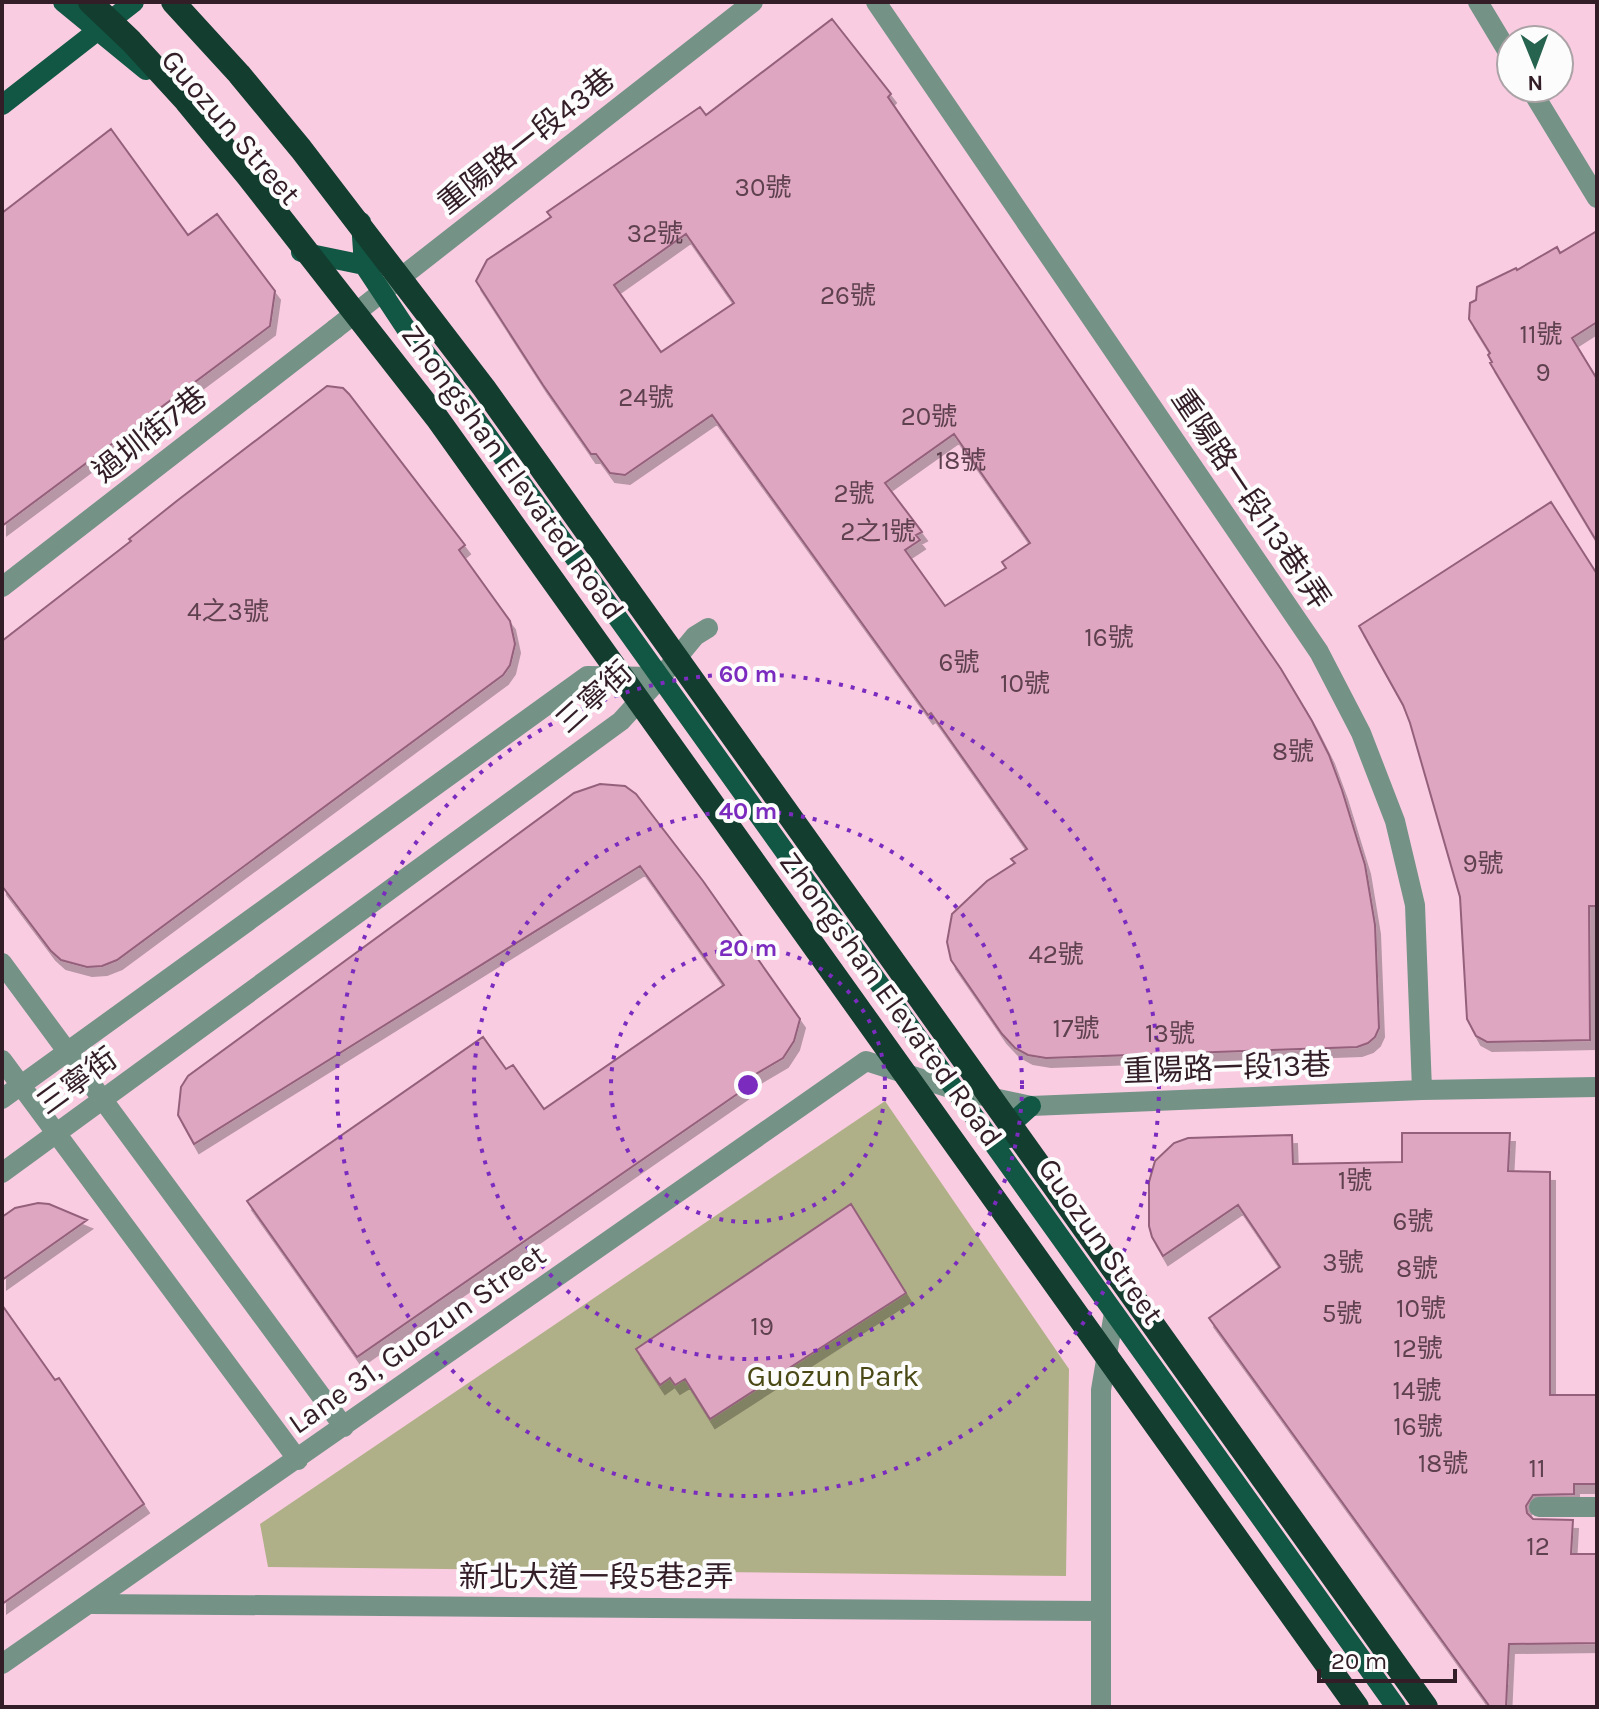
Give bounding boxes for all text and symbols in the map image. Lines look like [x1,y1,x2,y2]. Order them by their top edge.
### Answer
north arrow [1495,24,1575,104]
street label: Guozun Street [154,42,308,212]
street label: 重陽路一段43巷 [430,61,622,221]
text: N [1527,70,1543,96]
house number: 30號 [735,172,791,203]
house number: 32號 [627,218,683,249]
house number: 26號 [820,280,876,311]
street label: Zhongshan Elevated Road [394,317,632,627]
house number: 11號 [1519,319,1563,350]
house number: 9 [1535,357,1551,388]
street label: 過圳街7巷 [86,379,214,489]
house number: 24號 [618,382,674,413]
street label: 重陽路一段113巷1弄 [1164,382,1338,616]
house number: 20號 [901,401,957,432]
house number: 18號 [936,445,986,476]
house number: 2號 [833,478,875,509]
house number: 2之1號 [840,516,916,547]
house number: 4之3號 [187,596,269,627]
house number: 16號 [1084,622,1134,653]
house number: 6號 [939,647,979,678]
street label: 三寧街 [549,654,639,740]
text: 60 m [719,660,777,688]
house number: 10號 [1000,668,1050,699]
house number: 8號 [1272,736,1314,767]
text: 40 m [719,797,777,825]
street label: Zhongshan Elevated Road [772,844,1010,1154]
house number: 9號 [1462,848,1504,879]
text: 20 m [719,934,777,962]
house number: 42號 [1028,939,1084,970]
house number: 17號 [1053,1013,1099,1044]
house number: 13號 [1145,1018,1195,1049]
street label: 三寧街 [30,1040,124,1122]
street label: 重陽路一段13巷 [1123,1046,1331,1090]
centre of rings [734,1071,762,1099]
street label: Guozun Street [1031,1151,1171,1331]
house number: 1號 [1338,1165,1372,1196]
house number: 6號 [1393,1206,1433,1237]
street label: Lane 31, Guozun Street [281,1236,553,1442]
house number: 3號 [1322,1247,1364,1278]
house number: 8號 [1396,1253,1438,1284]
house number: 10號 [1396,1293,1446,1324]
house number: 5號 [1322,1298,1362,1329]
house number: 19 [750,1311,774,1342]
house number: 12號 [1393,1333,1443,1364]
park label: Guozun Park [747,1358,919,1394]
house number: 14號 [1392,1375,1442,1406]
house number: 16號 [1393,1411,1443,1442]
house number: 18號 [1418,1448,1468,1479]
house number: 11 [1528,1453,1546,1484]
house number: 12 [1526,1531,1550,1562]
street label: 新北大道一段5巷2弄 [459,1559,733,1595]
scale bar [1319,1633,1455,1683]
text: 20 m [1331,1647,1387,1675]

